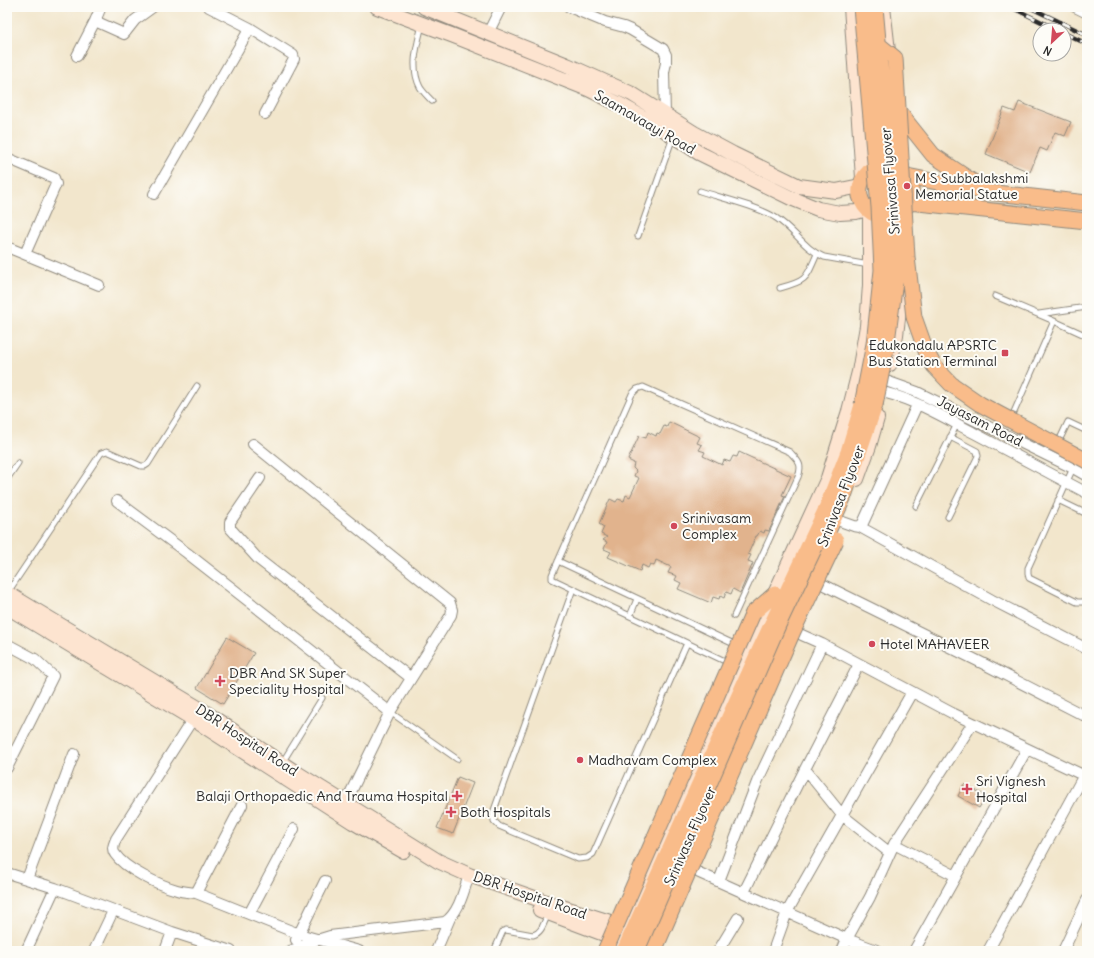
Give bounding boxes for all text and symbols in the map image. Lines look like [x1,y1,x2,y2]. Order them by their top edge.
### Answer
north arrow [1032,22,1072,62]
text: N [1041,43,1054,59]
street label: Saamavaayi Road [591,86,699,158]
street label: Srinivasa Flyover [876,127,904,235]
place label: M S Subbalakshmi Memorial Statue [915,169,1028,203]
marker: M S Subbalakshmi Memorial Statue [902,181,912,191]
place label: Edukondalu APSRTC Bus Station Terminal [868,336,997,370]
marker: Edukondalu APSRTC Bus Station Terminal [1000,348,1010,358]
street label: Jayasam Road [934,392,1026,450]
street label: Srinivasa Flyover [813,442,869,549]
place label: Srinivasam Complex [682,509,751,543]
marker: Srinivasam Complex [669,521,679,531]
place label: Hotel MAHAVEER [880,635,989,653]
marker: Hotel MAHAVEER [867,639,877,649]
place label: DBR And SK Super Speciality Hospital [229,664,346,698]
marker: DBR And SK Super Speciality Hospital [214,675,226,687]
street label: DBR Hospital Road [192,700,302,780]
place label: Madhavam Complex [588,751,717,769]
marker: Madhavam Complex [575,755,585,765]
place label: Sri Vignesh Hospital [976,772,1046,806]
street label: Srinivasa Flyover [660,783,720,889]
marker: Sri Vignesh Hospital [961,783,973,795]
place label: Balaji Orthopaedic And Trauma Hospital [196,787,448,805]
marker: Balaji Orthopaedic And Trauma Hospital [451,790,463,802]
place label: Both Hospitals [460,803,551,821]
marker: Both Hospitals [445,806,457,818]
street label: DBR Hospital Road [471,867,589,923]

